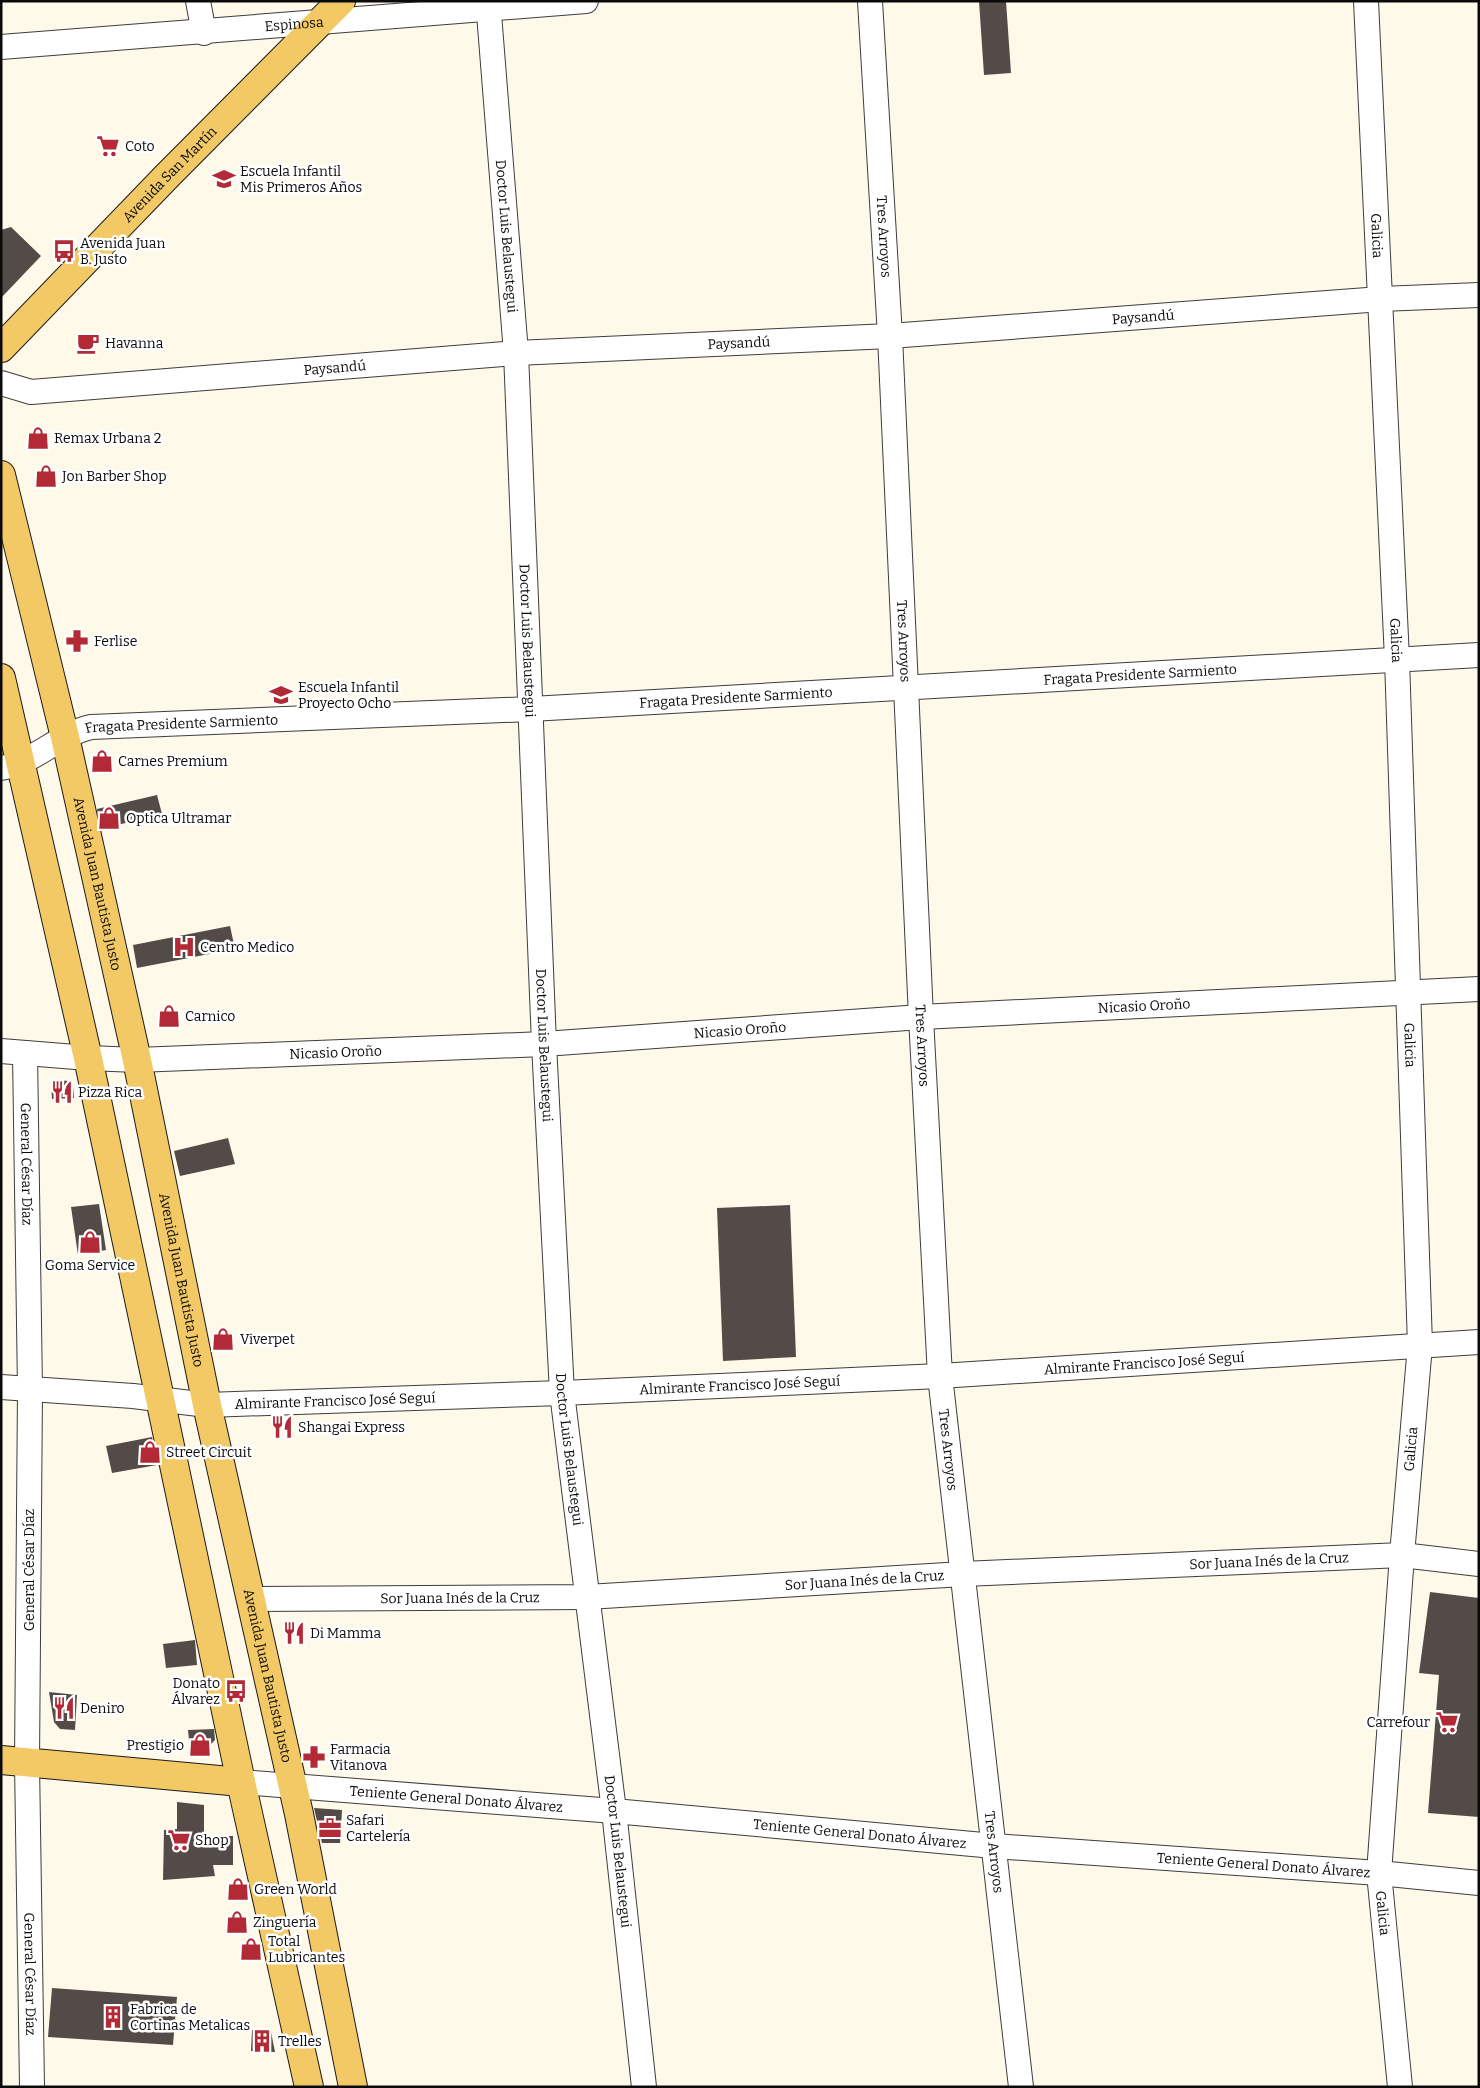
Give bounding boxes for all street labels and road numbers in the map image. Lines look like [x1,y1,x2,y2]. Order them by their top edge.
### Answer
street label: Espinosa [264,13,324,35]
street label: Avenida San Martín [119,123,220,226]
street label: Doctor Luis Belaustegui [492,159,521,314]
street label: Tres Arroyos [873,195,895,278]
street label: Galicia [1368,213,1387,259]
street label: Paysandú [1111,306,1175,328]
street label: Paysandú [707,333,771,353]
street label: Paysandú [303,357,367,379]
street label: Doctor Luis Belaustegui [516,564,539,718]
street label: Tres Arroyos [894,600,914,683]
street label: Galicia [1387,618,1406,663]
street label: Fragata Presidente Sarmiento [1043,660,1237,688]
street label: Fragata Presidente Sarmiento [639,683,833,711]
street label: Fragata Presidente Sarmiento [83,711,279,737]
street label: Avenida Juan Bautista Justo [70,795,125,972]
street label: Doctor Luis Belaustegui [532,968,557,1122]
street label: Nicasio Oroño [1097,995,1191,1017]
street label: Tres Arroyos [912,1004,933,1087]
street label: Nicasio Oroño [693,1018,787,1042]
street label: Galicia [1401,1022,1419,1068]
street label: Nicasio Oroño [289,1042,382,1063]
street label: General César Díaz [17,1102,36,1226]
street label: Avenida Juan Bautista Justo [156,1191,208,1369]
street label: Almirante Francisco José Seguí [1043,1348,1246,1378]
street label: Almirante Francisco José Seguí [639,1372,841,1398]
street label: Doctor Luis Belaustegui [552,1373,587,1527]
street label: Almirante Francisco José Seguí [234,1389,437,1413]
street label: Tres Arroyos [935,1408,961,1491]
street label: Galicia [1401,1426,1421,1472]
street label: General César Díaz [21,1508,38,1631]
street label: Sor Juana Inés de la Cruz [1189,1549,1349,1573]
street label: Sor Juana Inés de la Cruz [784,1567,945,1593]
street label: Avenida Juan Bautista Justo [240,1587,296,1764]
street label: Sor Juana Inés de la Cruz [380,1589,540,1607]
street label: Doctor Luis Belaustegui [601,1774,635,1929]
street label: Teniente General Donato Álvarez [349,1782,564,1816]
street label: Tres Arroyos [981,1810,1007,1894]
street label: Teniente General Donato Álvarez [753,1815,967,1852]
street label: Teniente General Donato Álvarez [1156,1849,1371,1881]
street label: Galicia [1372,1890,1394,1937]
street label: General César Díaz [21,1912,40,2036]

